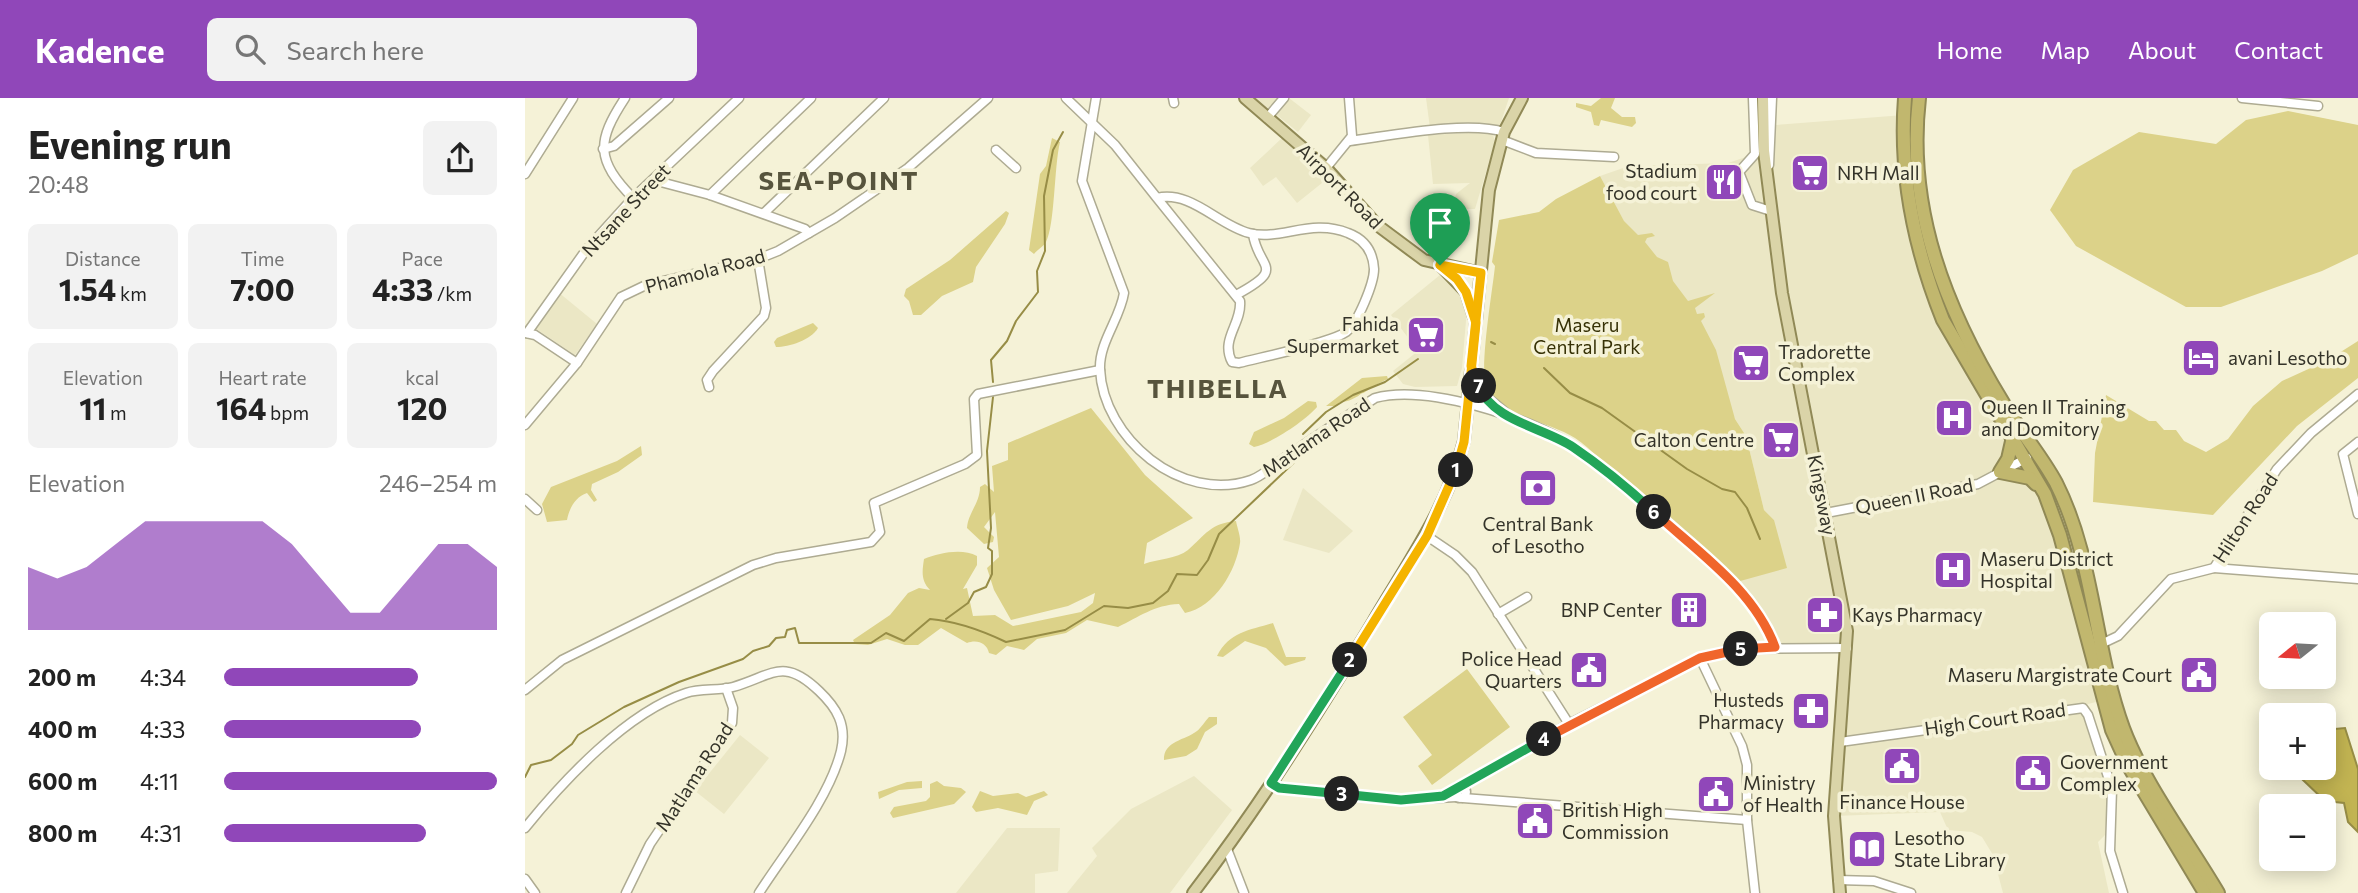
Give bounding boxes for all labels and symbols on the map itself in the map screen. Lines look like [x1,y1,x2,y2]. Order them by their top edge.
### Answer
street label: Airport Road [1293,138,1388,233]
supermarket icon: NRH Mall [1789,152,1831,194]
street label: Ntsane Street [577,158,675,261]
place label: Stadium food court [1606,159,1697,204]
restaurant icon: Stadium food court [1703,161,1745,203]
place label: NRH Mall [1837,161,1920,184]
district label: SEA-POINT [759,164,919,195]
pin [1410,193,1470,265]
street label: Phamola Road [642,243,767,298]
place label: Fahida Supermarket [1287,312,1399,357]
park label: Maseru Central Park [1533,313,1641,358]
supermarket icon: Fahida Supermarket [1405,314,1447,356]
hotel icon: avani Lesotho [2180,337,2222,379]
place label: Tradorette Complex [1778,340,1871,385]
supermarket icon: Tradorette Complex [1730,342,1772,384]
place label: avani Lesotho [2228,346,2347,369]
pin: 7 [1461,368,1497,404]
district label: THIBELLA [1147,372,1289,403]
street label: Matlama Road [1257,392,1374,481]
place label: Queen II Training and Domitory [1981,395,2126,440]
hospital icon: Queen II Training and Domitory [1933,397,1975,439]
supermarket icon: Calton Centre [1760,419,1802,461]
place label: Calton Centre [1634,428,1754,451]
pin: 1 [1439,452,1473,488]
street label: Kingsway [1803,453,1842,537]
bank icon: Central Bank of Lesotho [1517,467,1559,509]
street label: Hilton Road [2207,469,2282,567]
street label: Queen II Road [1853,473,1975,518]
pin: 6 [1637,494,1671,530]
place label: Central Bank of Lesotho [1483,512,1593,557]
place label: Maseru District Hospital [1980,547,2114,592]
hospital icon: Maseru District Hospital [1932,549,1974,591]
building icon: BNP Center [1668,589,1710,631]
pharmacy icon: Kays Pharmacy [1804,594,1846,636]
place label: BNP Center [1561,598,1662,621]
place label: Kays Pharmacy [1852,603,1983,626]
north arrow [2259,612,2336,690]
pin: 5 [1723,632,1759,666]
pin: 2 [1333,642,1367,678]
place label: Police Head Quarters [1461,647,1562,692]
public building icon: Police Head Quarters [1568,649,1610,691]
public building icon: Maseru Margistrate Court [2178,654,2220,696]
place label: Maseru Margistrate Court [1947,663,2172,686]
place label: Husteds Pharmacy [1698,688,1784,733]
pharmacy icon: Husteds Pharmacy [1790,690,1832,732]
street label: High Court Road [1923,697,2067,740]
street label: Matlama Road [650,718,737,835]
pin: 4 [1527,722,1561,756]
public building icon: Finance House [1881,745,1923,787]
place label: Government Complex [2060,750,2168,795]
public building icon: Government Complex [2012,752,2054,794]
place label: Ministry of Health [1743,771,1823,816]
public building icon: Ministry of Health [1695,773,1737,815]
pin: 3 [1325,776,1359,812]
place label: Finance House [1839,790,1965,813]
place label: British High Commission [1562,798,1669,843]
public building icon: British High Commission [1514,800,1556,842]
place label: Lesotho State Library [1894,826,2006,871]
library icon: Lesotho State Library [1846,828,1888,870]

